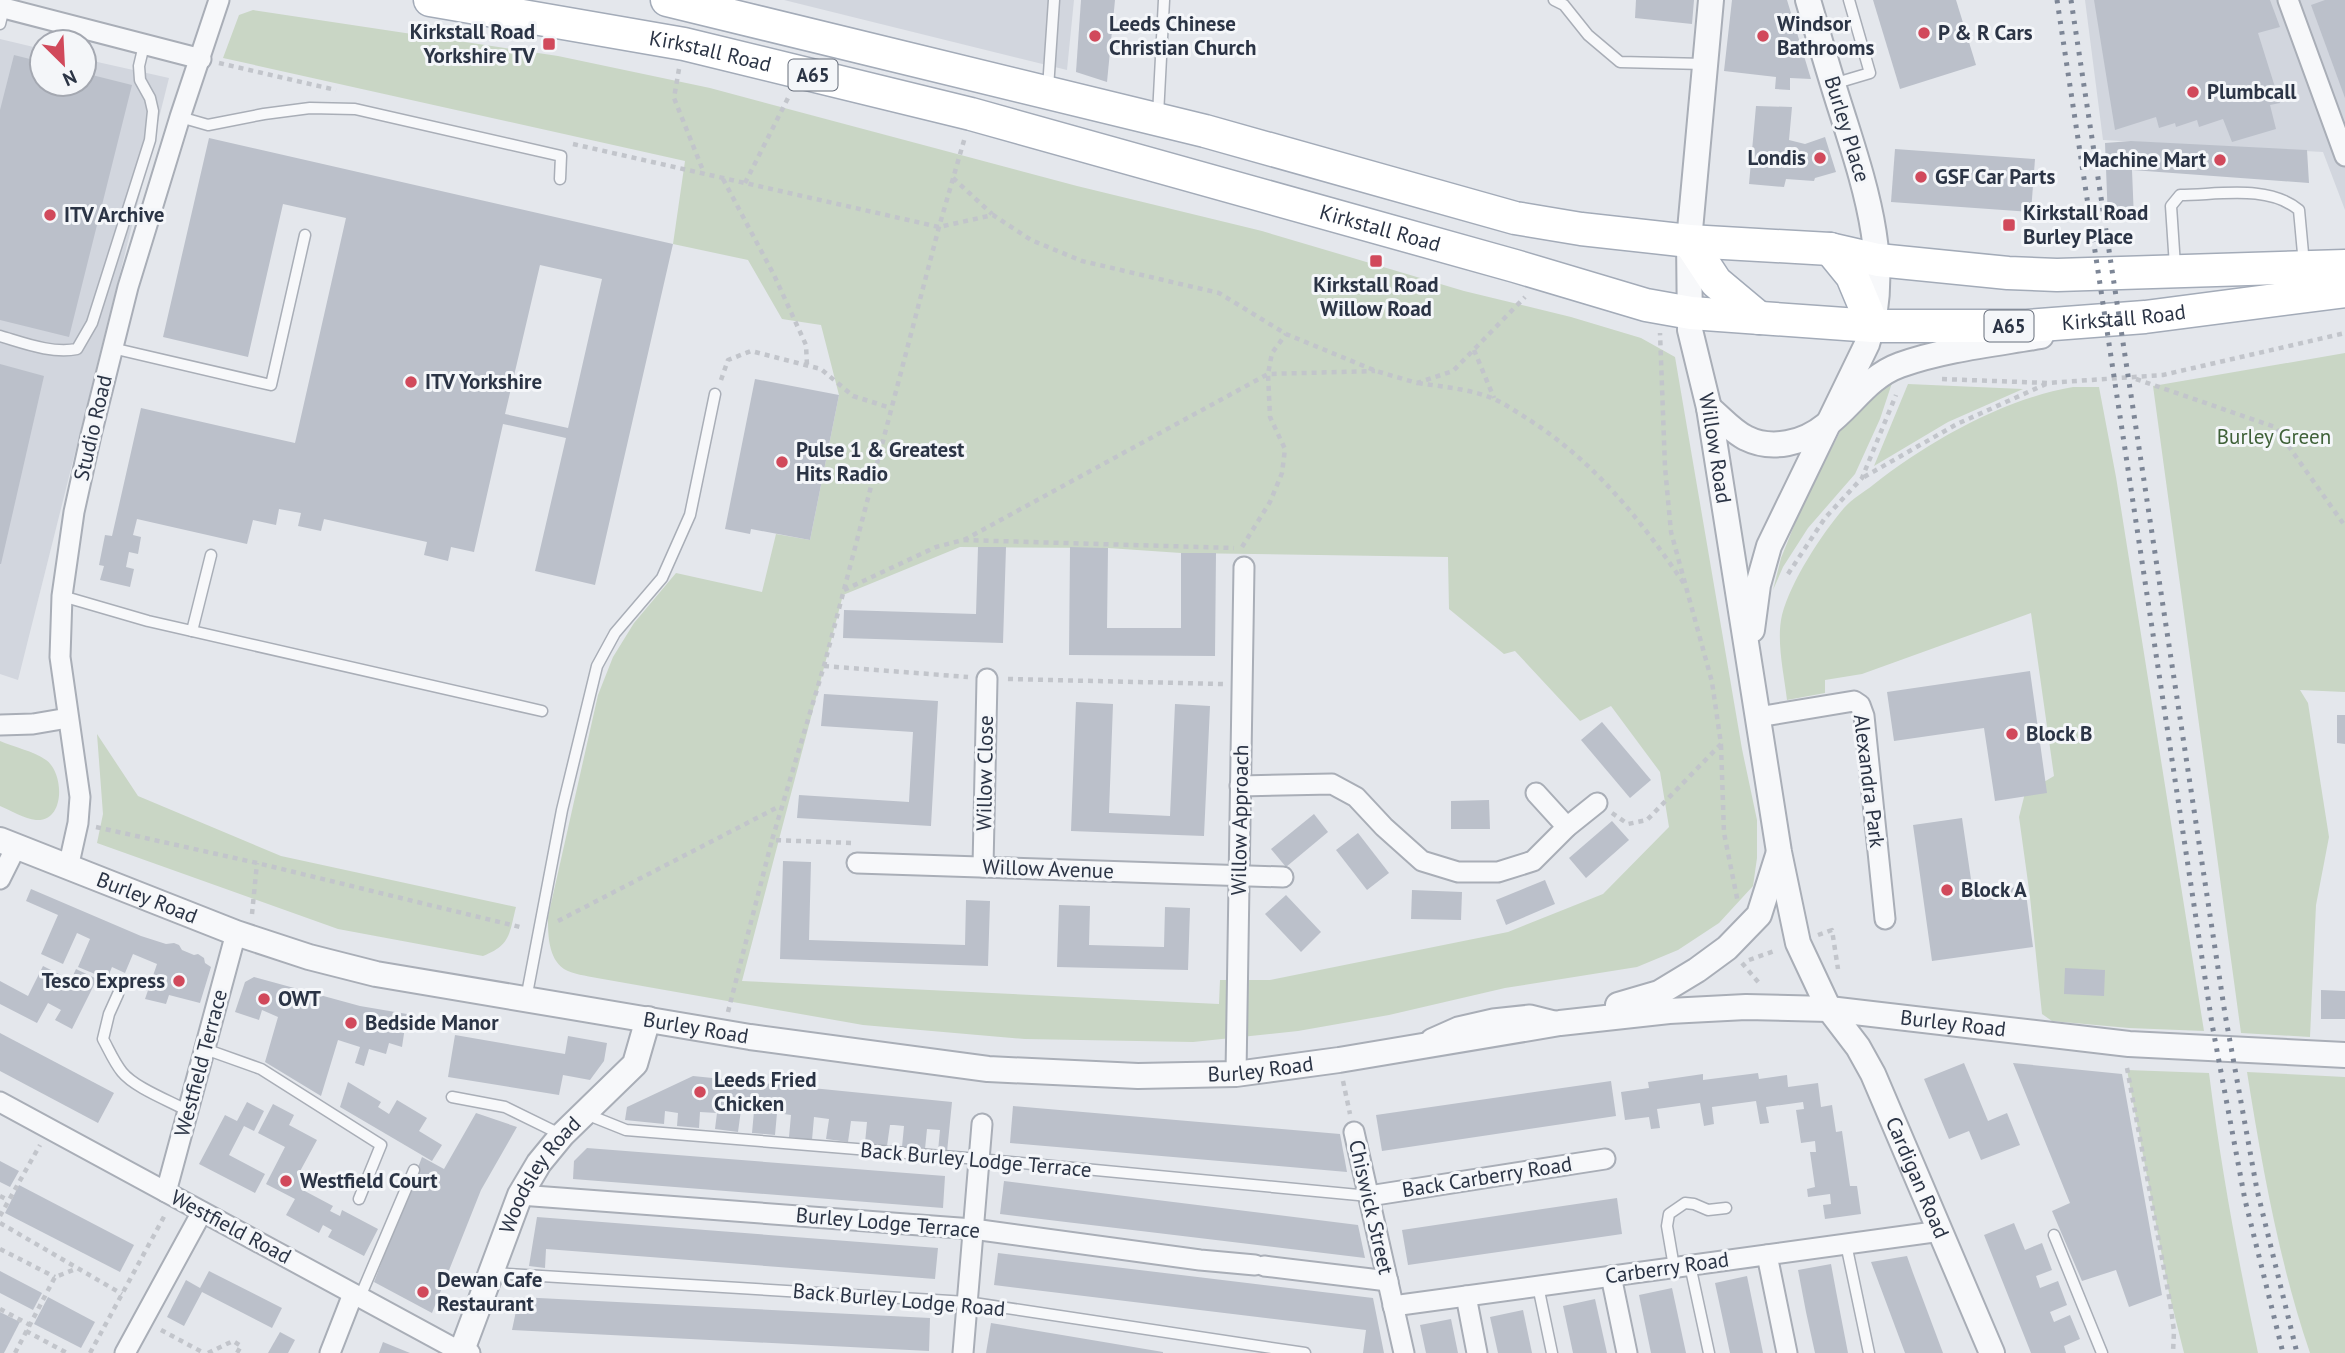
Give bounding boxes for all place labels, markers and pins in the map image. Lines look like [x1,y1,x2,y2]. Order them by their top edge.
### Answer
place label: Leeds Chinese Christian Church [1109,10,1256,61]
place label: Windsor Bathrooms [1777,10,1874,61]
place label: Kirkstall Road Yorkshire TV [410,18,535,69]
place label: P & R Cars [1938,19,2033,46]
marker: P & R Cars [1916,25,1932,41]
marker: Leeds Chinese Christian Church [1087,28,1103,44]
marker: Windsor Bathrooms [1755,28,1771,44]
marker: Kirkstall Road Yorkshire TV [541,36,557,52]
place label: Plumbcall [2207,78,2297,105]
marker: Plumbcall [2185,84,2201,100]
place label: Londis [1747,144,1806,171]
place label: Machine Mart [2083,146,2207,173]
marker: Londis [1812,150,1828,166]
marker: Machine Mart [2212,152,2228,168]
place label: GSF Car Parts [1935,163,2055,190]
marker: GSF Car Parts [1913,169,1929,185]
place label: Kirkstall Road Burley Place [2023,199,2148,250]
place label: ITV Archive [64,201,165,228]
marker: ITV Archive [42,207,58,223]
marker: Kirkstall Road Burley Place [2001,217,2017,233]
marker: Kirkstall Road Willow Road [1368,253,1384,269]
place label: Kirkstall Road Willow Road [1313,271,1439,322]
place label: ITV Yorkshire [425,368,542,395]
marker: ITV Yorkshire [403,374,419,390]
place label: Pulse 1 & Greatest Hits Radio [796,436,965,487]
marker: Pulse 1 & Greatest Hits Radio [774,454,790,470]
place label: Block B [2026,720,2092,747]
marker: Block B [2004,726,2020,742]
place label: Block A [1961,876,2027,903]
marker: Block A [1939,882,1955,898]
place label: Tesco Express [42,967,165,994]
marker: Tesco Express [171,973,187,989]
place label: OWT [278,985,321,1012]
marker: OWT [256,991,272,1007]
place label: Bedside Manor [365,1009,499,1036]
marker: Bedside Manor [343,1015,359,1031]
place label: Leeds Fried Chicken [714,1066,816,1117]
marker: Leeds Fried Chicken [692,1084,708,1100]
place label: Westfield Court [300,1167,438,1194]
marker: Westfield Court [278,1173,294,1189]
place label: Dewan Cafe Restaurant [437,1266,542,1317]
marker: Dewan Cafe Restaurant [415,1284,431,1300]

